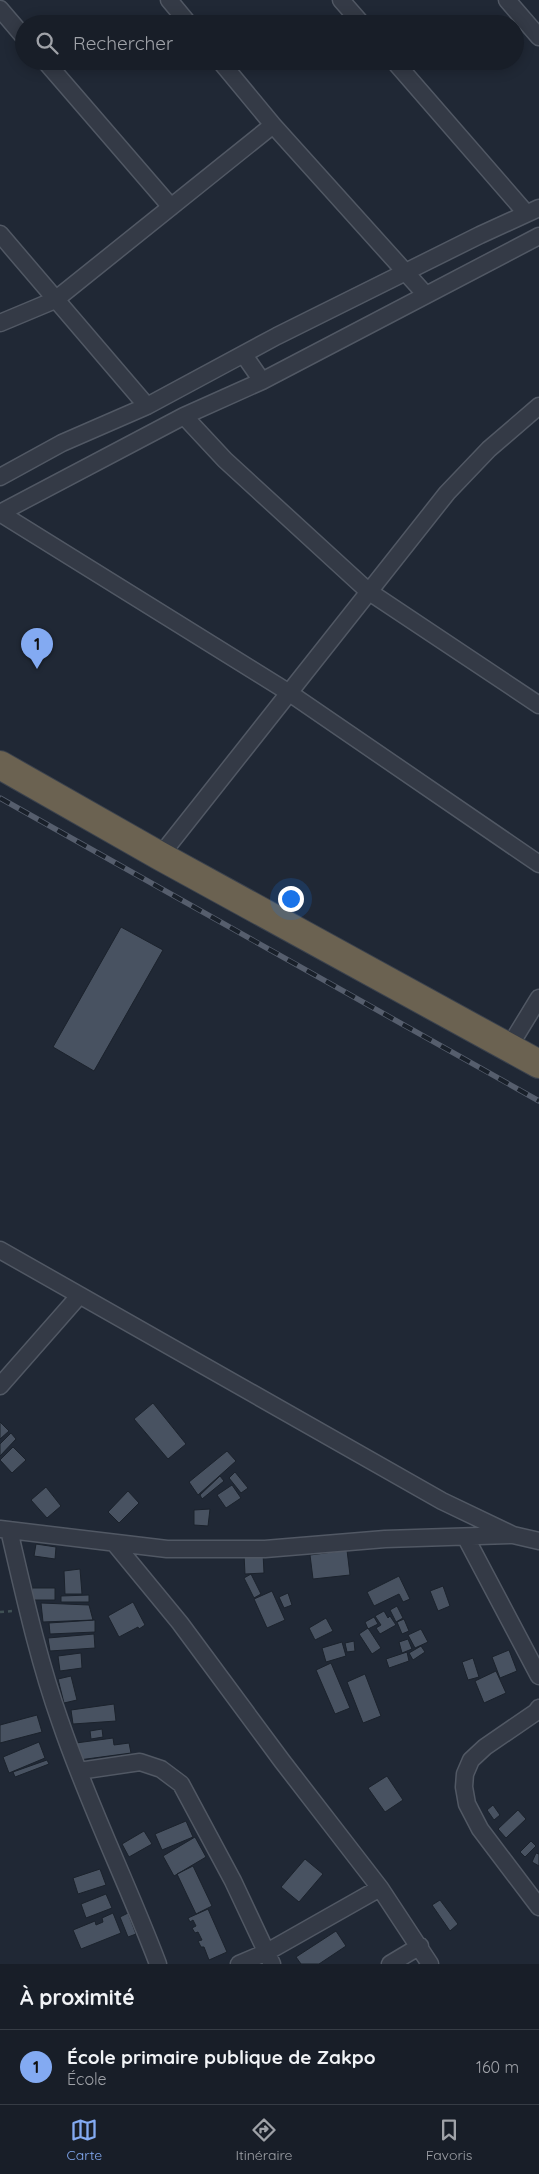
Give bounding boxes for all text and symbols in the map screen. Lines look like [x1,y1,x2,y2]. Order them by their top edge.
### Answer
search box [15,15,524,70]
icon: search [33,29,61,57]
text: Rechercher [73,31,173,55]
pin: 1 [21,628,53,669]
your location [278,886,304,912]
text: À proximité [20,1984,135,2010]
text: École primaire publique de Zakpo [67,2045,376,2069]
text: 1 [33,2057,39,2077]
text: 160 m [476,2057,519,2077]
text: École [67,2069,107,2089]
tab: Carte [67,2116,102,2164]
tab: Itinéraire [235,2116,292,2164]
tab: Favoris [426,2116,472,2164]

